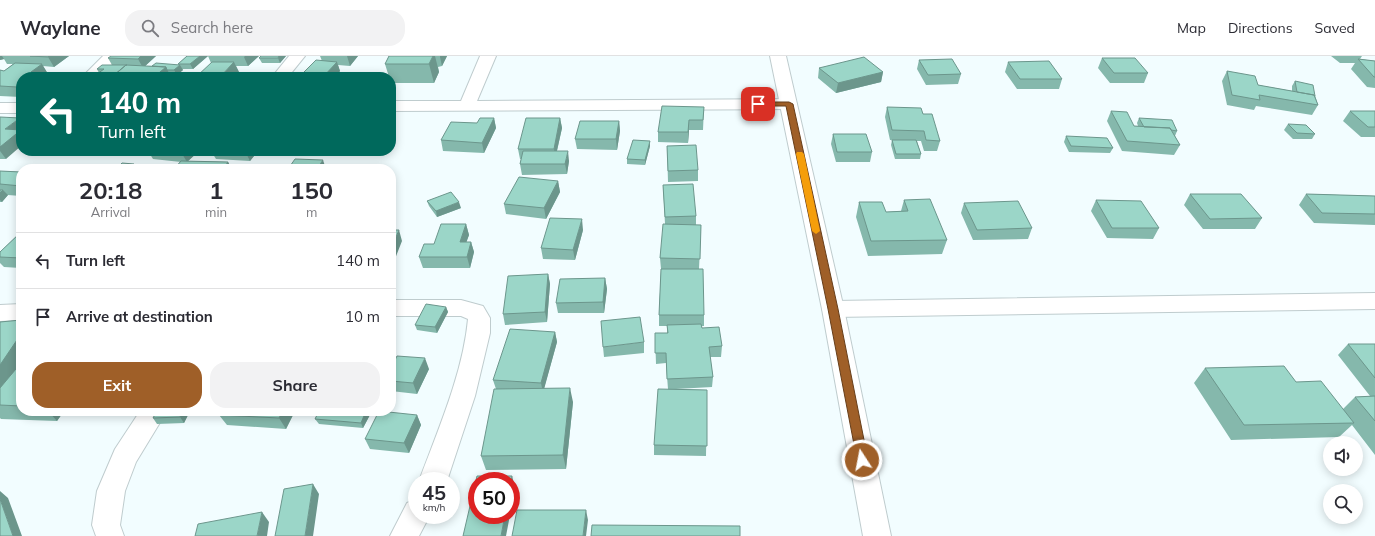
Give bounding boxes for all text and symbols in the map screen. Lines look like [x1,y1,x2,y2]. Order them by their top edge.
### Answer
search box [125,10,405,46]
text: Waylane [20,16,101,40]
icon: search [139,17,161,39]
text: Search here [171,18,253,37]
text: Map [1177,19,1206,37]
text: Directions [1228,19,1293,37]
text: Saved [1315,19,1355,37]
text: 140 m [98,85,181,120]
pin [741,87,775,121]
icon: left [32,88,84,140]
icon: arrive [747,93,769,115]
text: Turn left [98,120,166,143]
text: 20:18 [79,175,142,205]
text: 1 [209,175,223,205]
text: 150 [290,175,333,205]
text: Arrival [91,204,130,220]
text: min [205,204,227,220]
text: m [306,204,317,220]
icon: left [32,250,54,272]
text: Turn left [66,251,125,270]
text: 140 m [336,251,380,270]
icon: arrive [32,306,54,328]
text: Arrive at destination [66,307,213,326]
text: 10 m [345,307,380,326]
button: Exit [32,362,202,408]
button: Share [210,362,380,408]
map controls [1323,436,1363,524]
button: sound [1323,436,1363,476]
position arrow [841,439,883,481]
speed limit sign: 50 [468,472,520,524]
text: 45 [422,480,446,505]
button: search [1323,484,1363,524]
text: km/h [423,501,445,514]

